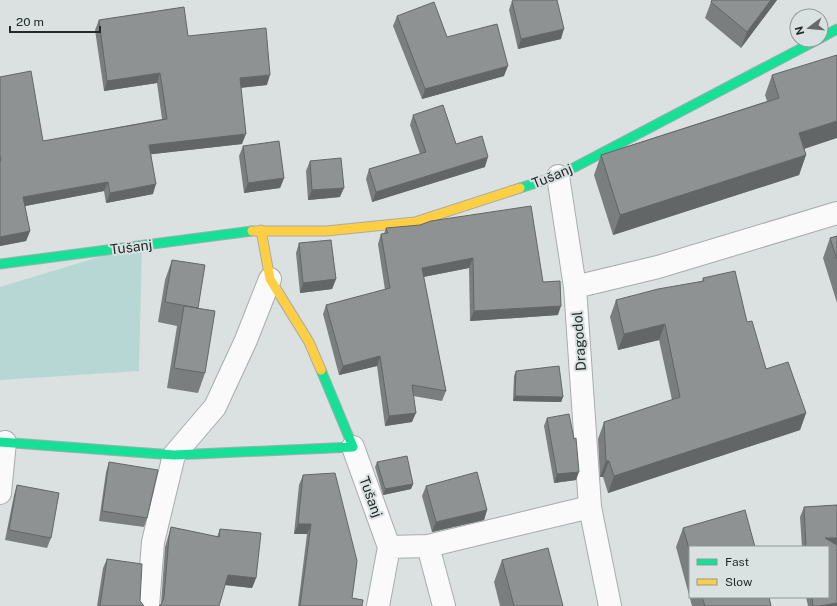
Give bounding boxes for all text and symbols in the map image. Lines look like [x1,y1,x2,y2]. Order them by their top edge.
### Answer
scale bar [10,8,100,34]
north arrow [789,8,829,48]
text: 20 m [16,15,44,29]
text: N [792,25,806,37]
street label: Tušanj [529,161,575,191]
street label: Tušanj [109,236,153,258]
street label: Dragodol [569,311,589,371]
street label: Tušanj [356,474,386,520]
legend [689,546,829,598]
text: Fast [725,555,750,569]
text: Slow [725,575,753,589]

